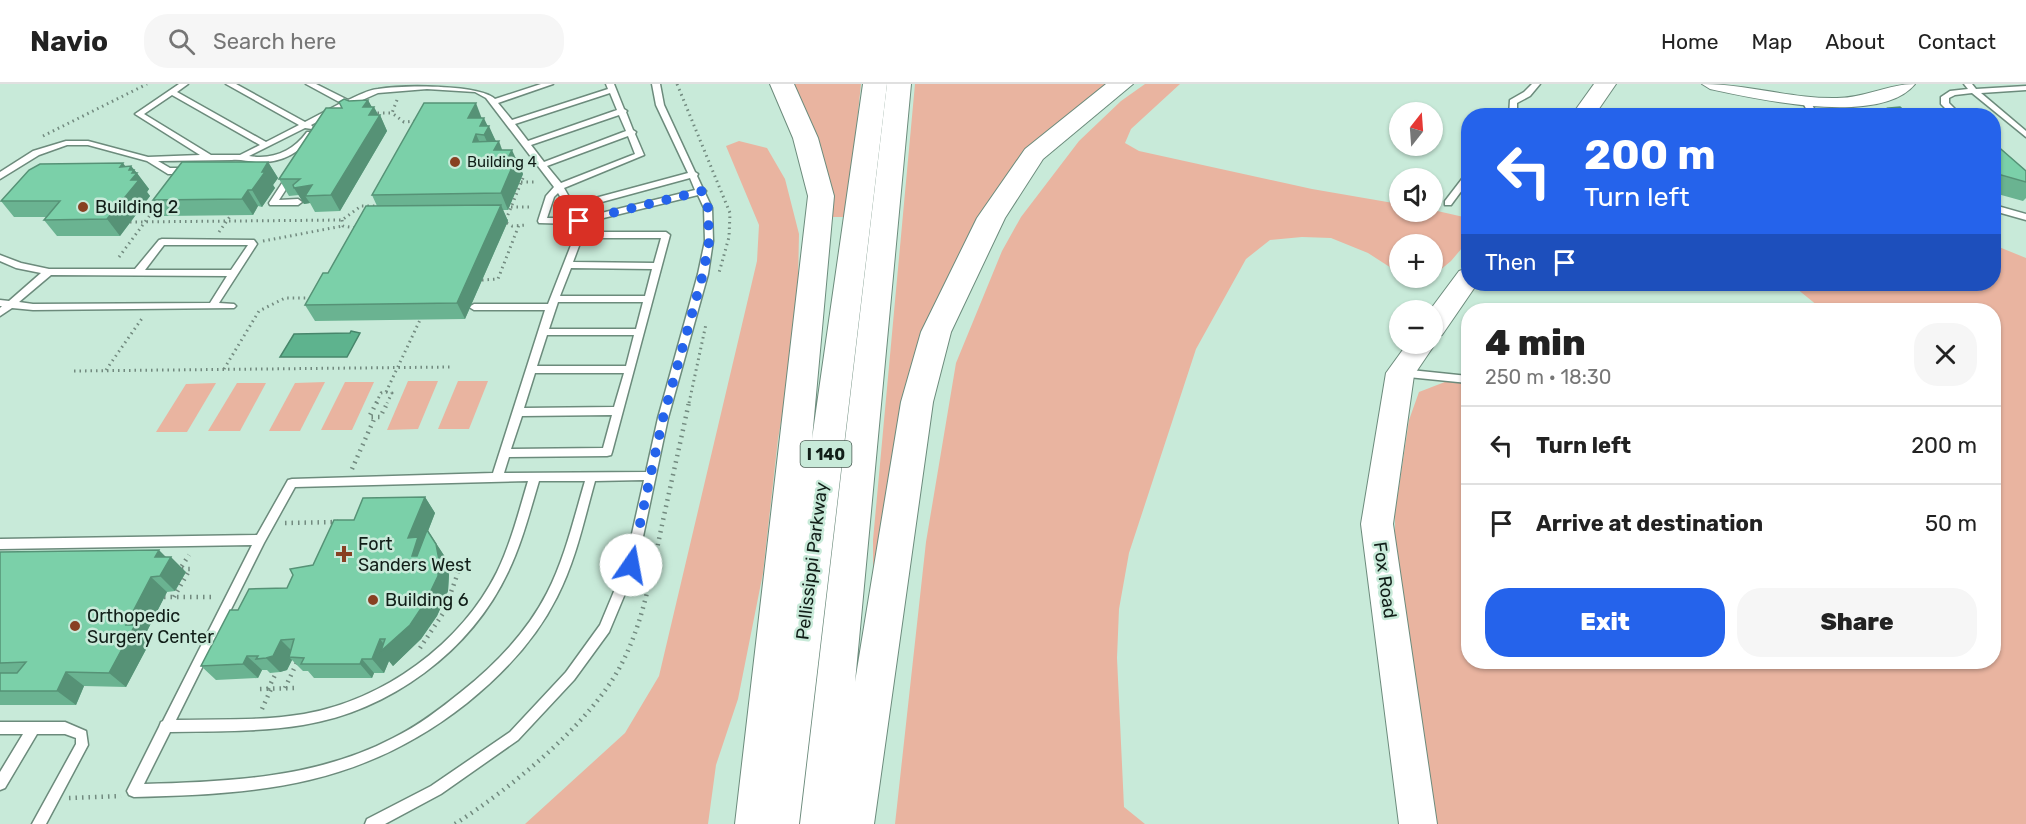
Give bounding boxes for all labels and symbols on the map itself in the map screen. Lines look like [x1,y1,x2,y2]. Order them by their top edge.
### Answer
north arrow [1389,102,1443,156]
place label: Building 4 [467,153,537,171]
marker: Building 4 [448,155,462,169]
pin [553,195,604,246]
place label: Building 2 [95,196,178,218]
marker: Building 2 [76,200,90,214]
road number: I 140 [800,441,852,467]
street label: Pellissippi Parkway [791,481,833,641]
place label: Fort Sanders West [358,533,471,576]
position arrow [599,533,663,597]
street label: Fox Road [1369,540,1401,620]
marker: Fort Sanders West [335,545,353,563]
place label: Building 6 [385,589,469,611]
marker: Building 6 [366,593,380,607]
place label: Orthopedic Surgery Center [87,605,214,648]
marker: Orthopedic Surgery Center [68,619,82,633]

